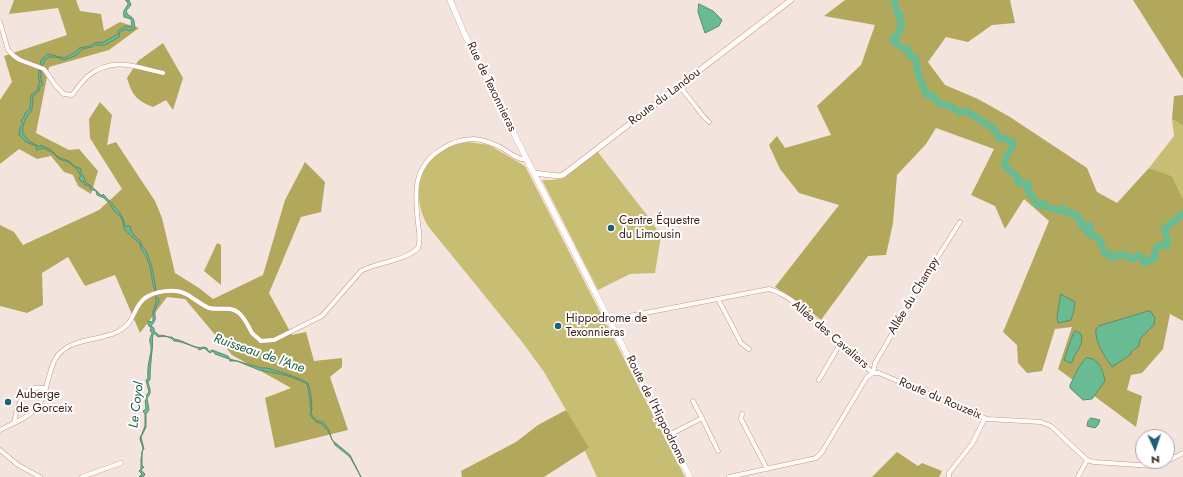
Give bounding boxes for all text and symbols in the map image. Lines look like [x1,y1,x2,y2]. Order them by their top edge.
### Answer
street label: Rue de Texonnieras [463,40,519,134]
street label: Route du Landou [626,65,704,129]
place label: Centre Équestre du Limousin [619,214,700,242]
marker: Centre Équestre du Limousin [606,223,616,233]
street label: Allée du Champy [885,255,943,337]
street label: Allée des Cavaliers [789,298,871,372]
place label: Hippodrome de Texonnieras [566,312,647,340]
marker: Hippodrome de Texonnieras [553,321,563,331]
water label: Ruisseau de l'Ane [212,331,306,377]
street label: Route de l'Hippodrome [622,353,690,467]
street label: Route du Rouzeix [897,375,983,423]
water label: Le Coyol [126,381,148,429]
place label: Auberge de Gorceix [16,388,72,416]
marker: Auberge de Gorceix [3,397,13,407]
north arrow [1135,429,1175,469]
text: N [1151,452,1160,468]

